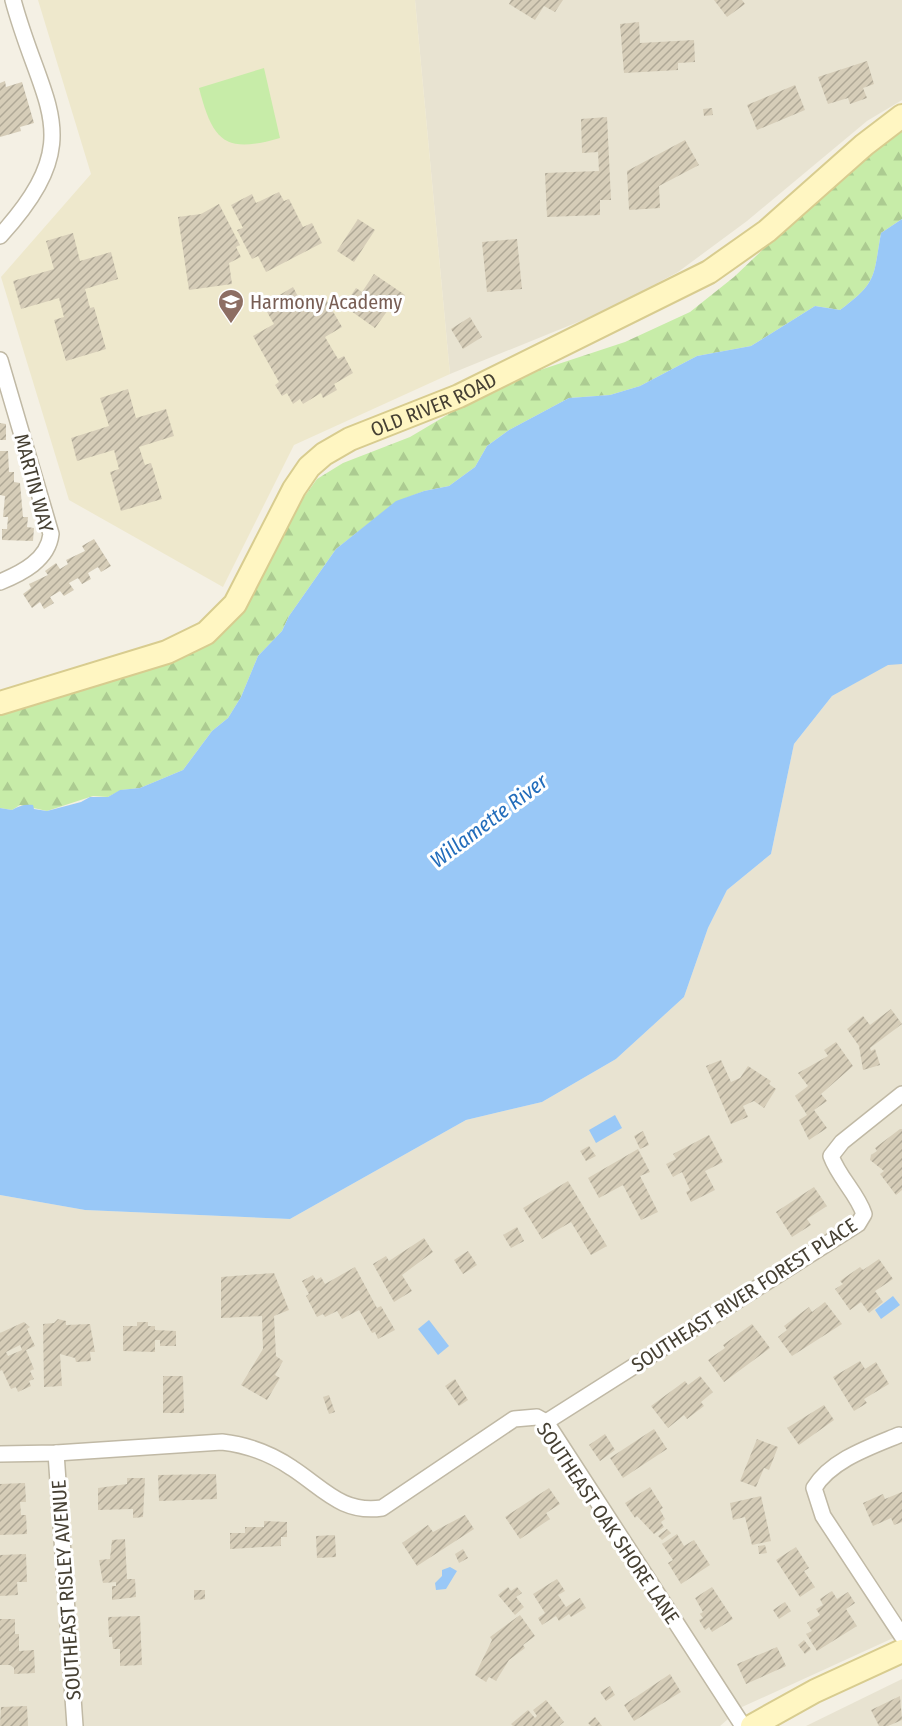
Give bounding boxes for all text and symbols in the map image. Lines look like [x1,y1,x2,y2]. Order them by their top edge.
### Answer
school or university icon: Harmony Academy [216,287,246,325]
place label: Harmony Academy [250,290,402,314]
street label: OLD RIVER ROAD [367,367,500,442]
street label: MARTIN WAY [9,431,59,535]
water label: Willamette River [425,768,553,873]
street label: SOUTHEAST RIVER FOREST PLACE [627,1213,861,1377]
street label: SOUTHEAST OAK SHORE LANE [532,1418,684,1628]
street label: SOUTHEAST RISLEY AVENUE [46,1479,86,1701]

